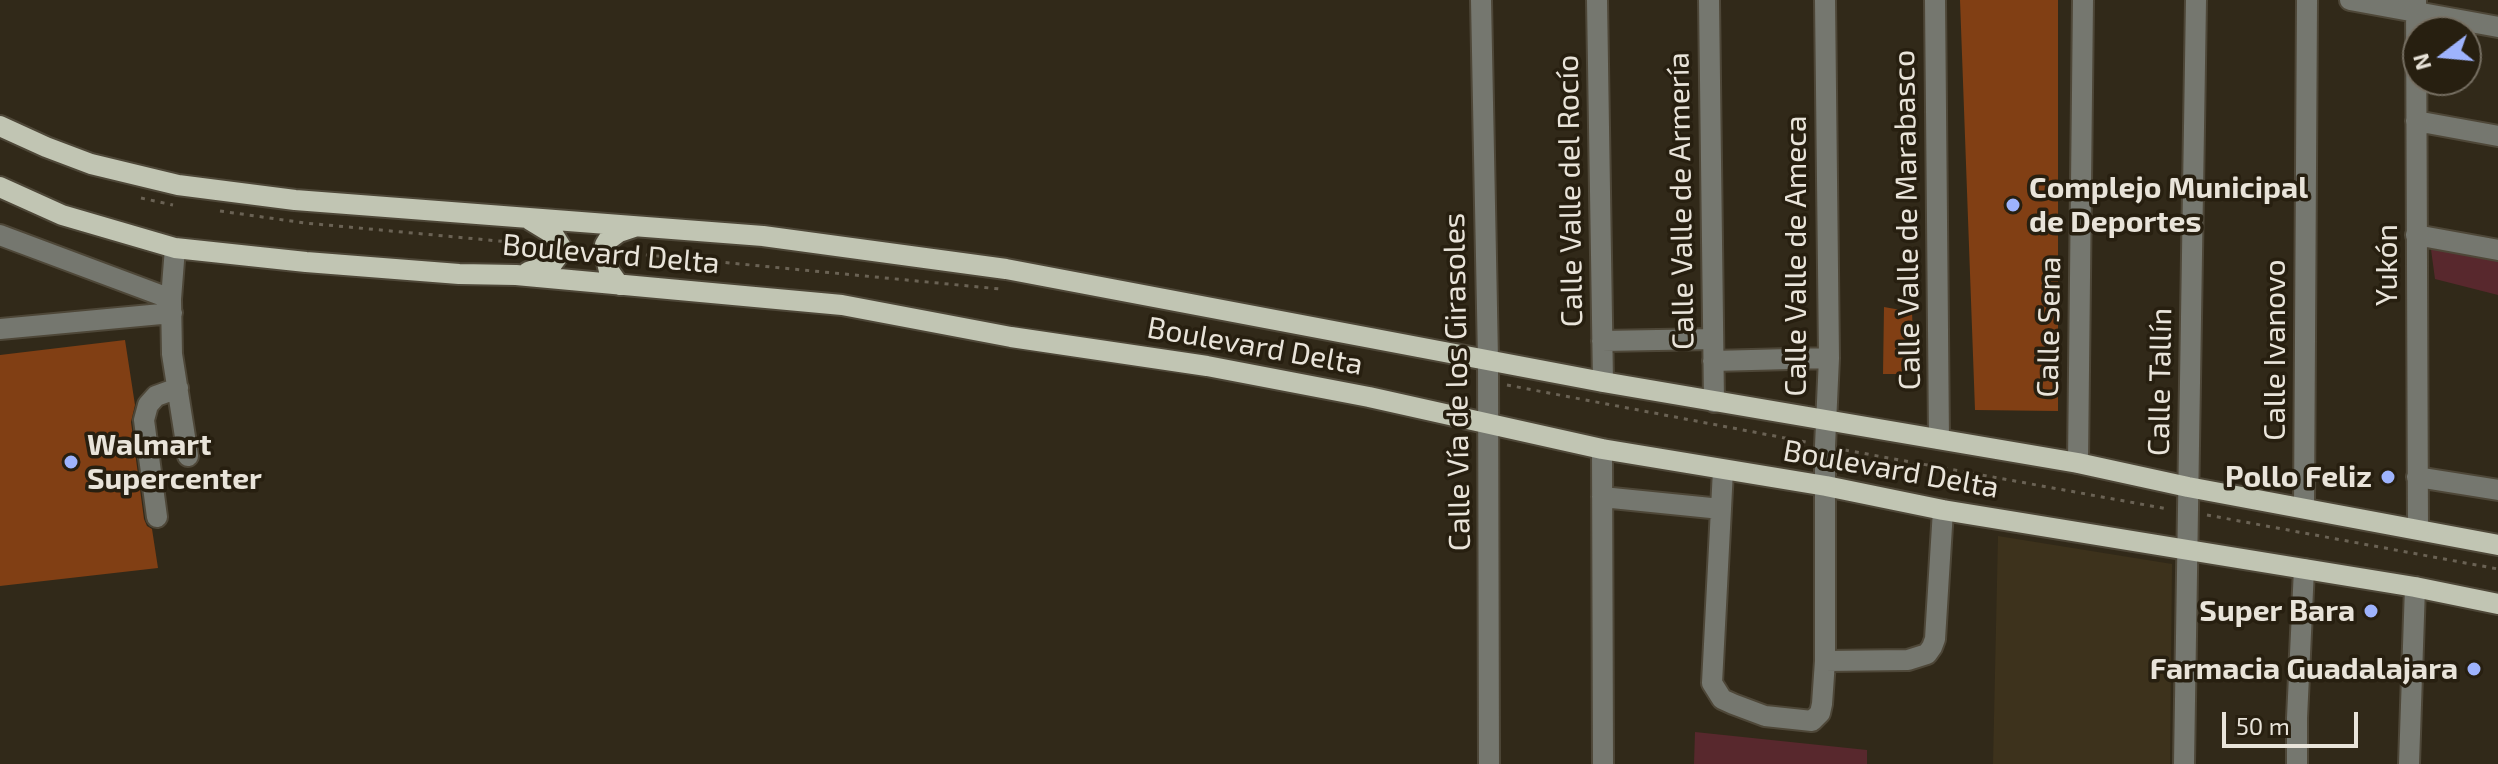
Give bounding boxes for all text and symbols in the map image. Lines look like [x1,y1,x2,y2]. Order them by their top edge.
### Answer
north arrow [2402,16,2482,96]
street label: Calle Valle de Marabasco [1886,50,1928,390]
text: N [2406,51,2436,73]
street label: Calle Valle de Armería [1660,52,1702,350]
street label: Calle Valle del Rocío [1550,55,1590,327]
street label: Calle Valle de Ameca [1778,116,1814,396]
place label: Complejo Municipal de Deportes [2029,170,2308,240]
marker: Complejo Municipal de Deportes [2004,196,2022,214]
street label: Calle Vía de los Girasoles [1436,213,1478,551]
street label: Yukón [2369,224,2405,306]
street label: Boulevard Delta [501,227,721,281]
street label: Calle Sena [2030,256,2068,398]
street label: Calle Ivanovo [2257,259,2293,441]
street label: Calle Tallín [2141,308,2179,456]
street label: Boulevard Delta [1144,309,1366,383]
place label: Walmart Supercenter [87,427,262,498]
street label: Boulevard Delta [1780,432,2002,506]
marker: Walmart Supercenter [62,453,80,471]
place label: Pollo Feliz [2225,459,2372,495]
marker: Pollo Feliz [2379,468,2397,486]
place label: Super Bara [2199,593,2355,629]
marker: Super Bara [2362,602,2380,620]
place label: Farmacia Guadalajara [2150,651,2458,687]
marker: Farmacia Guadalajara [2465,660,2483,678]
scale bar [2226,696,2362,746]
text: 50 m [2236,711,2290,740]

